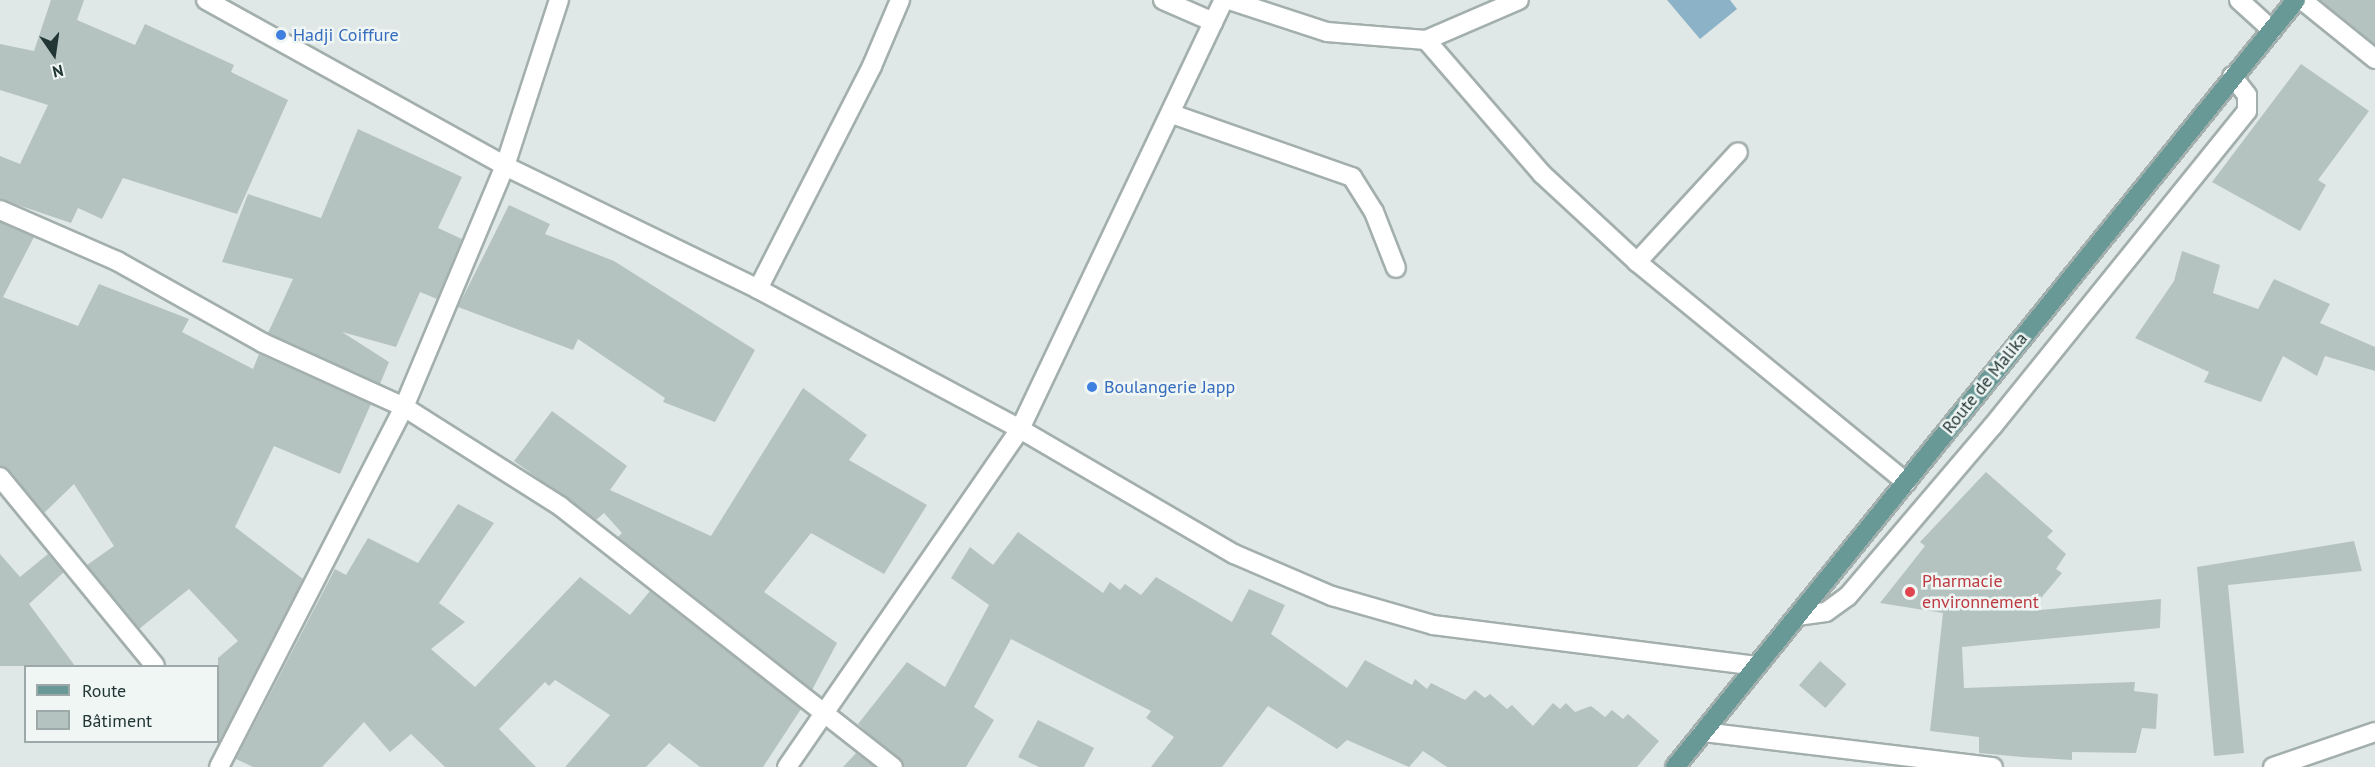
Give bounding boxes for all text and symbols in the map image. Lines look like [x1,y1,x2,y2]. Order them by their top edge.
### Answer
north arrow [24,24,84,84]
place label: Hadji Coiffure [293,24,399,46]
marker: Hadji Coiffure [274,28,288,42]
text: N [51,61,65,82]
street label: Route de Malika [1938,328,2032,438]
place label: Boulangerie Japp [1104,376,1235,398]
marker: Boulangerie Japp [1085,380,1099,394]
place label: Pharmacie environnement [1922,571,2039,614]
marker: Pharmacie environnement [1903,585,1917,599]
legend [24,665,219,743]
text: Route [82,679,126,702]
text: Bâtiment [82,709,152,732]

